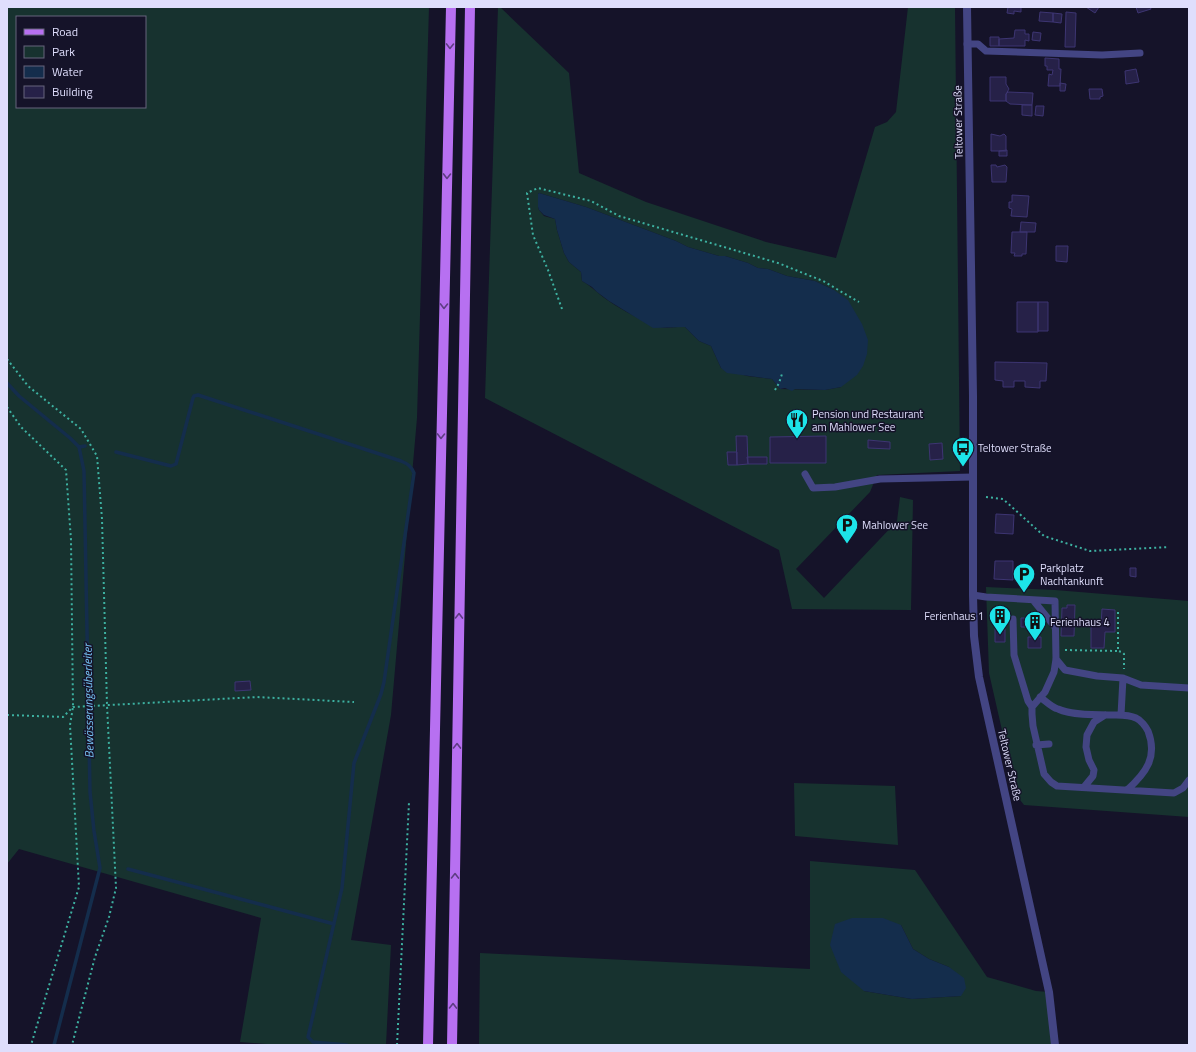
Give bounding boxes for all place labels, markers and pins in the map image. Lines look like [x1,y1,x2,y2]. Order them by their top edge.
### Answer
place label: Pension und Restaurant am Mahlower See [812,406,923,435]
restaurant icon: Pension und Restaurant am Mahlower See [784,407,810,440]
bus stop icon: Teltower Straße [950,435,976,468]
place label: Teltower Straße [978,440,1052,456]
parking icon: Mahlower See [834,512,860,545]
place label: Mahlower See [862,517,929,533]
place label: Parkplatz Nachtankunft [1040,560,1104,589]
parking icon: Parkplatz Nachtankunft [1011,561,1037,594]
building icon: Ferienhaus 1 [987,603,1013,636]
place label: Ferienhaus 1 [924,608,984,624]
building icon: Ferienhaus 4 [1022,609,1048,642]
place label: Ferienhaus 4 [1050,614,1110,630]

